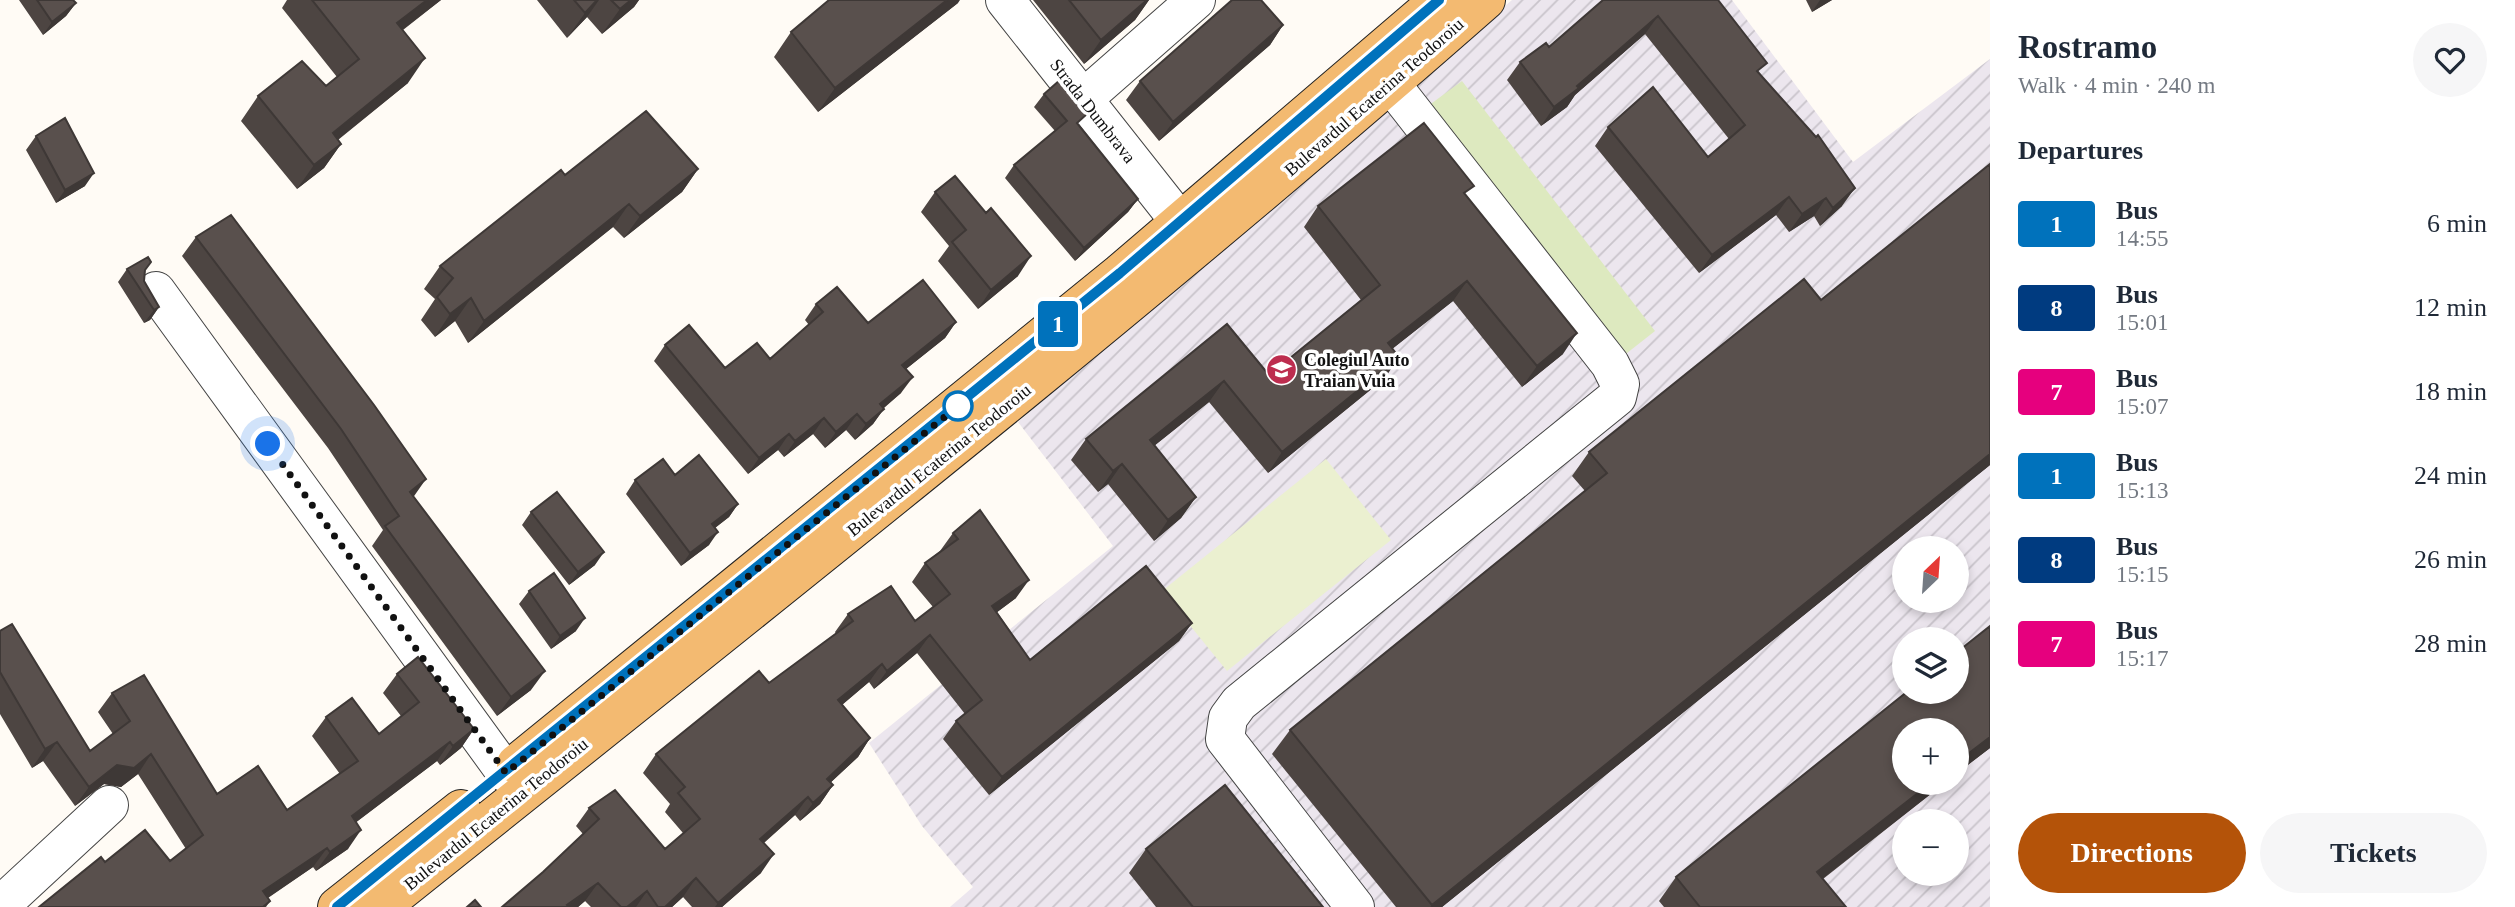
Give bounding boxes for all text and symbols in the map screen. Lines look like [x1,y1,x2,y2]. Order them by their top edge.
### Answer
street label: Bulevardul Ecaterina Teodoroiu [1281,14,1467,180]
button: heart [2413,23,2487,97]
text: Rostramo [2018,29,2157,65]
street label: Strada Dumbrava [1046,55,1140,167]
text: Walk · 4 min · 240 m [2018,73,2215,98]
text: Departures [2018,136,2143,165]
text: Bus [2116,196,2158,225]
text: 6 min [2427,209,2487,238]
text: 1 [2051,211,2063,237]
text: 14:55 [2116,226,2168,251]
text: Bus [2116,280,2158,309]
text: 12 min [2414,293,2487,322]
text: 8 [2051,295,2063,321]
line badge: 1 [1035,301,1081,347]
text: 15:01 [2116,310,2168,335]
text: 1 [1052,311,1064,337]
place label: Colegiul Auto Traian Vuia [1304,350,1410,391]
school or university icon: Colegiul Auto Traian Vuia [1264,353,1298,387]
text: Bus [2116,364,2158,393]
text: 18 min [2414,377,2487,406]
text: 7 [2051,379,2063,405]
street label: Bulevardul Ecaterina Teodoroiu [843,380,1035,540]
unlabelled marker [943,391,973,421]
text: 15:07 [2116,394,2168,419]
your location [250,426,285,461]
text: Bus [2116,448,2158,477]
text: 24 min [2414,461,2487,490]
text: 1 [2051,463,2063,489]
text: 15:13 [2116,478,2168,503]
text: Bus [2116,532,2158,561]
north arrow [1892,536,1969,612]
map controls [1892,536,1969,886]
text: 26 min [2414,545,2487,574]
text: 8 [2051,547,2063,573]
text: 15:15 [2116,562,2168,587]
text: Bus [2116,616,2158,645]
button: layers [1892,627,1969,704]
text: 28 min [2414,629,2487,658]
text: 7 [2051,631,2063,657]
text: 15:17 [2116,646,2168,671]
button: + [1892,718,1969,795]
street label: Bulevardul Ecaterina Teodoroiu [400,734,592,894]
button: − [1892,809,1969,886]
button: Directions [2018,813,2246,893]
button: Tickets [2260,813,2487,893]

